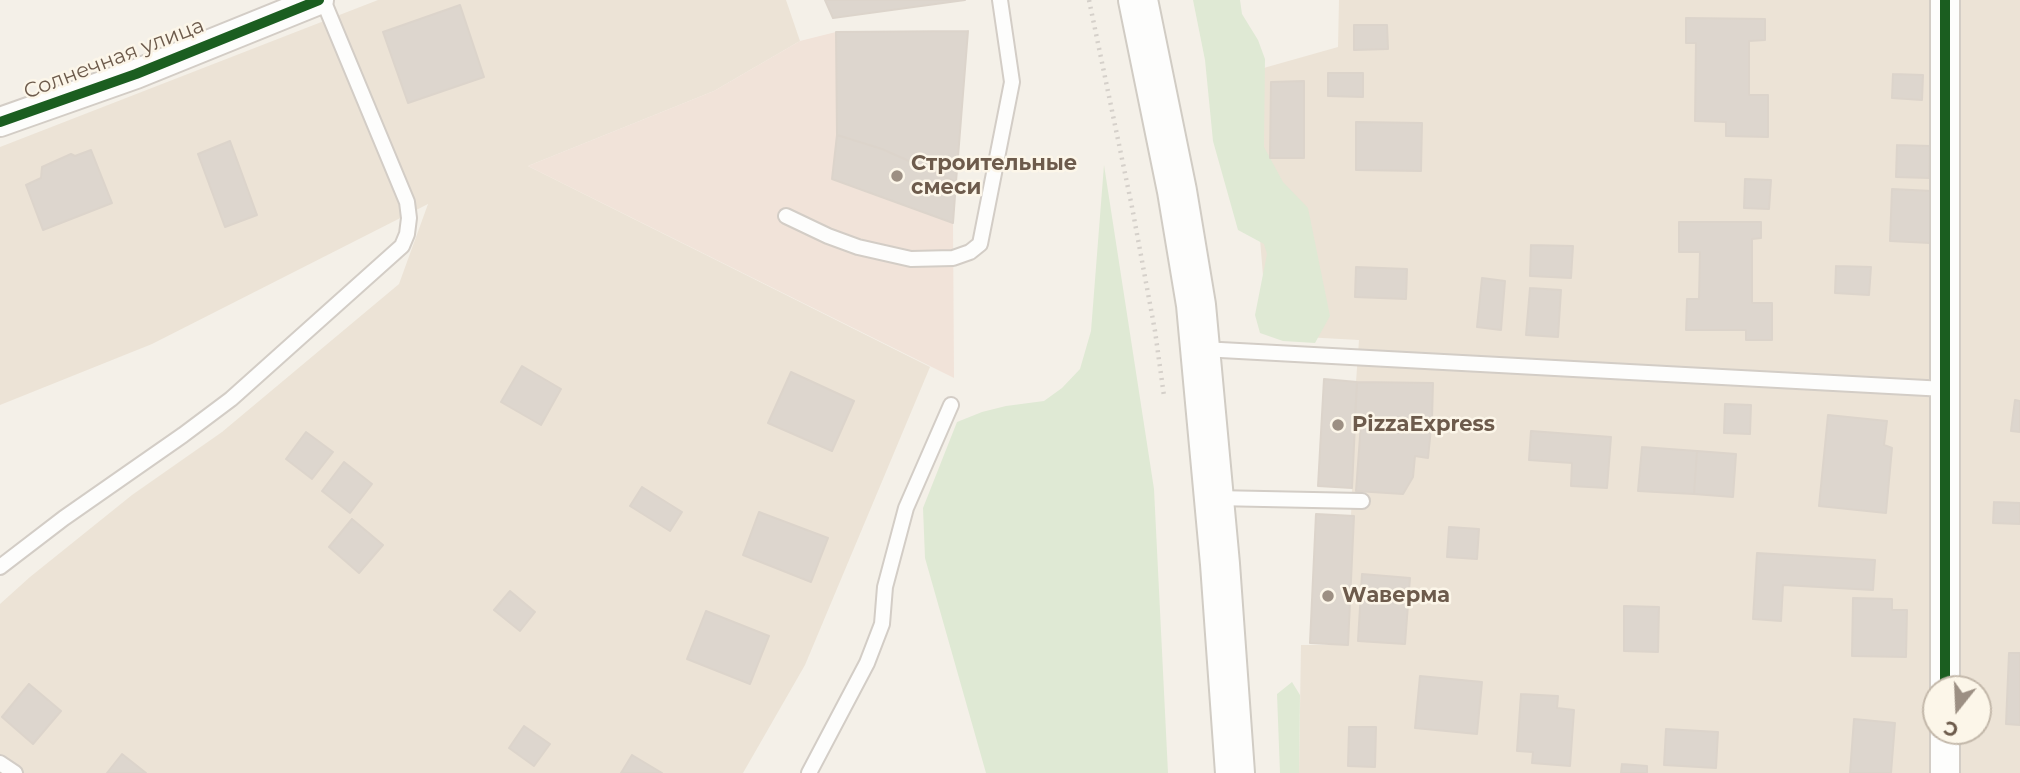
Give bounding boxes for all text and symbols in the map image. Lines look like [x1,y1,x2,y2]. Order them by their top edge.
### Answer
street label: Солнечная улица [20,13,208,105]
place label: Строительные смеси [911,151,1077,201]
marker: Строительные смеси [889,168,905,184]
place label: PizzaExpress [1352,412,1495,438]
marker: PizzaExpress [1330,417,1346,433]
place label: Wаверма [1342,583,1450,609]
marker: Wаверма [1320,588,1336,604]
north arrow [1922,675,1992,745]
text: С [1941,715,1961,742]

